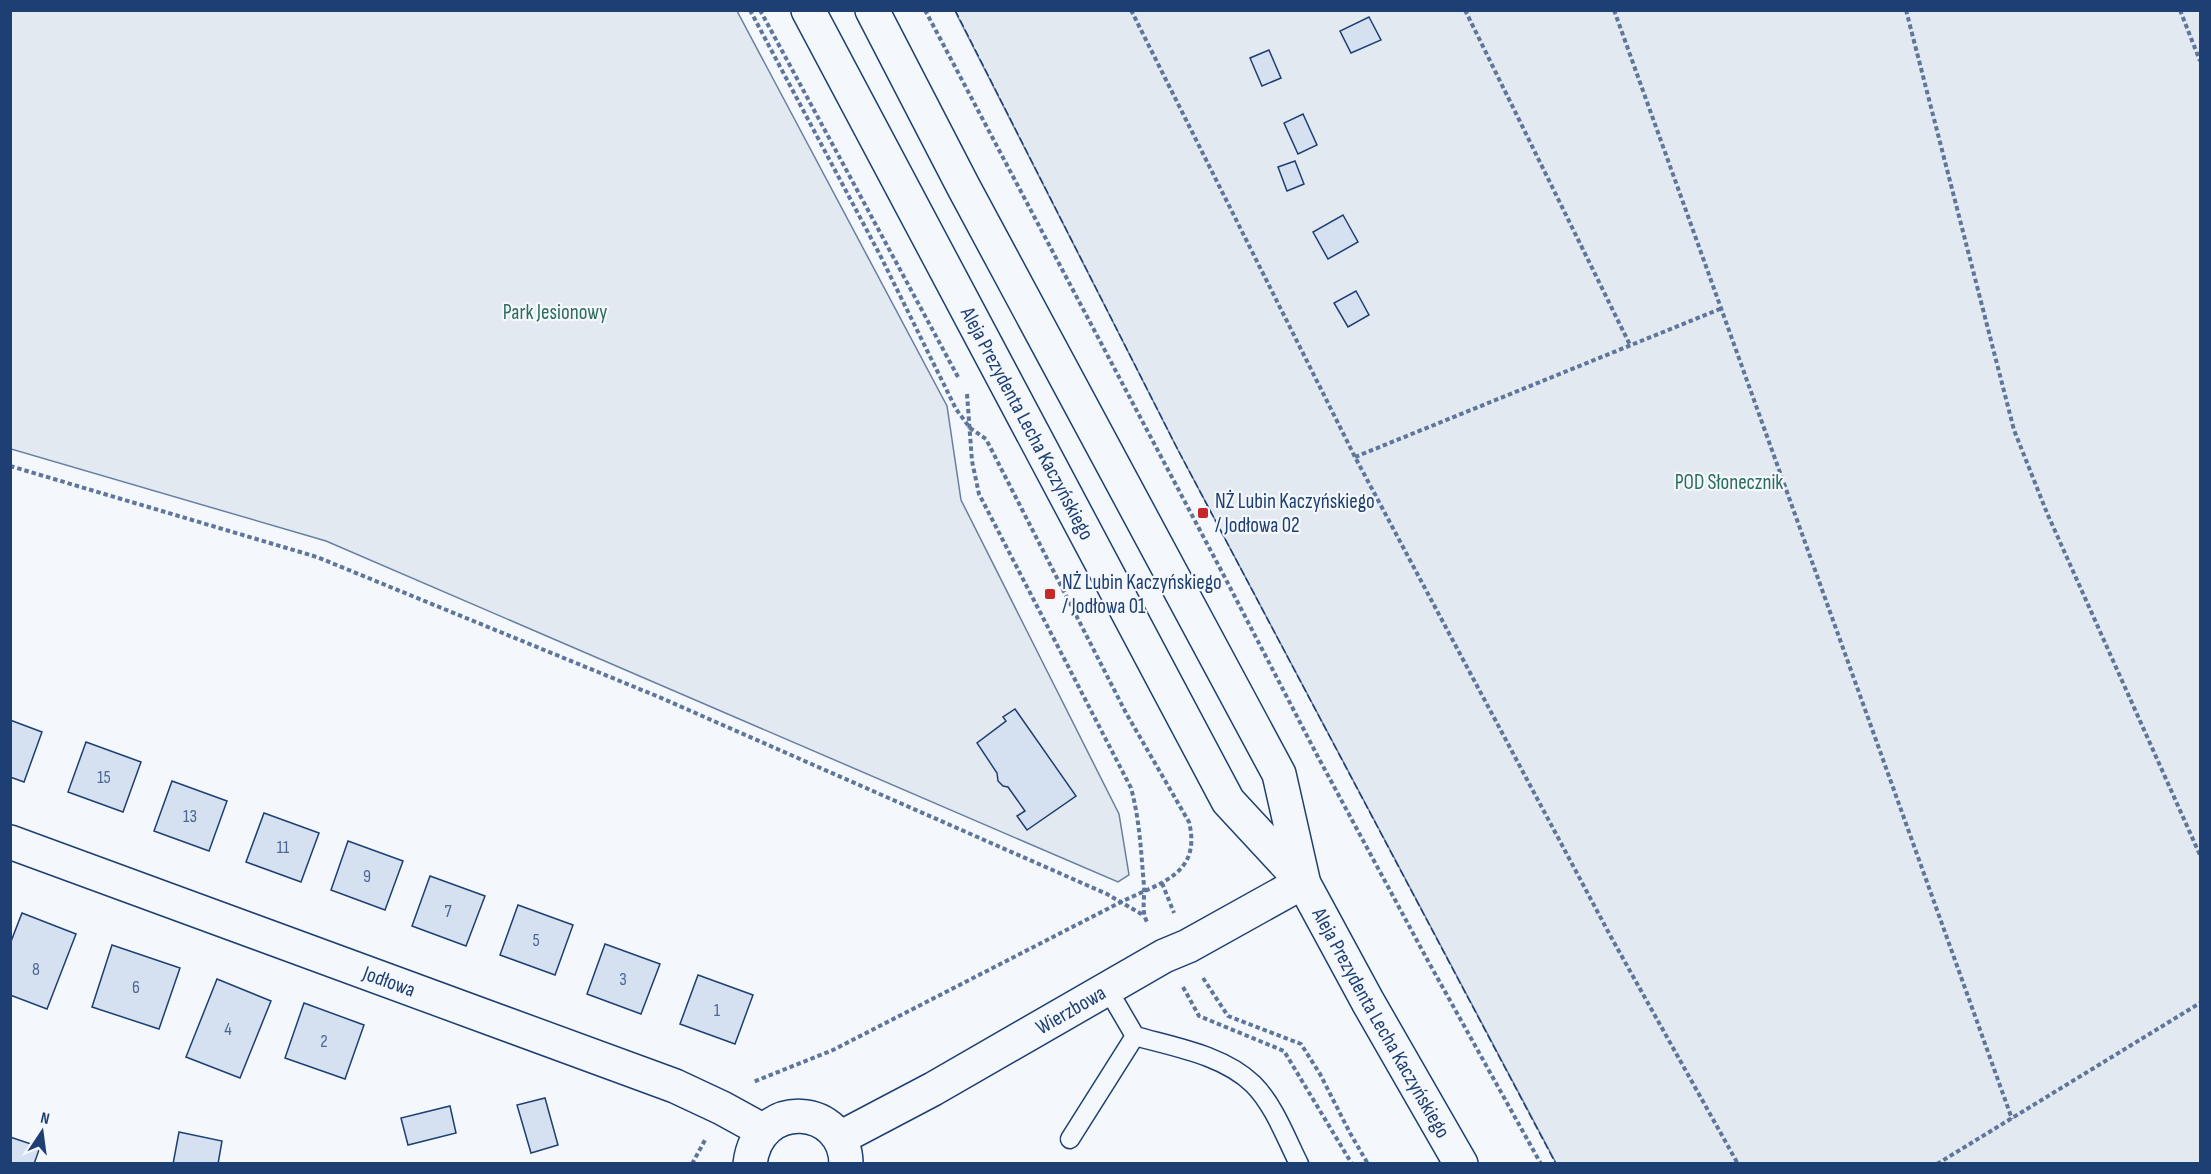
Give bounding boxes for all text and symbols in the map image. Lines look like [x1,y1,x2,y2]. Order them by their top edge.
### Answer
park label: Park Jesionowy [503,300,607,325]
street label: Aleja Prezydenta Lecha Kaczyńskiego [955,302,1099,544]
park label: POD Słonecznik [1675,470,1783,495]
place label: NŻ Lubin Kaczyńskiego / Jodłowa 02 [1215,489,1375,538]
marker: NŻ Lubin Kaczyńskiego / Jodłowa 02 [1196,506,1210,520]
place label: NŻ Lubin Kaczyńskiego / Jodłowa 01 [1062,570,1222,619]
marker: NŻ Lubin Kaczyńskiego / Jodłowa 01 [1043,587,1057,601]
house number: 15 [97,767,111,788]
house number: 13 [183,806,197,827]
house number: 11 [277,837,290,858]
house number: 9 [363,866,371,887]
house number: 7 [444,901,452,922]
street label: Aleja Prezydenta Lecha Kaczyńskiego [1306,903,1455,1142]
house number: 5 [532,930,540,951]
house number: 8 [32,959,40,980]
street label: Jodłowa [359,960,419,1003]
house number: 3 [619,969,627,990]
house number: 6 [132,977,140,998]
street label: Wierzbowa [1032,980,1110,1040]
house number: 1 [714,1000,721,1021]
house number: 4 [224,1019,232,1040]
house number: 2 [320,1031,328,1052]
north arrow [12,1102,72,1162]
text: N [39,1109,51,1129]

